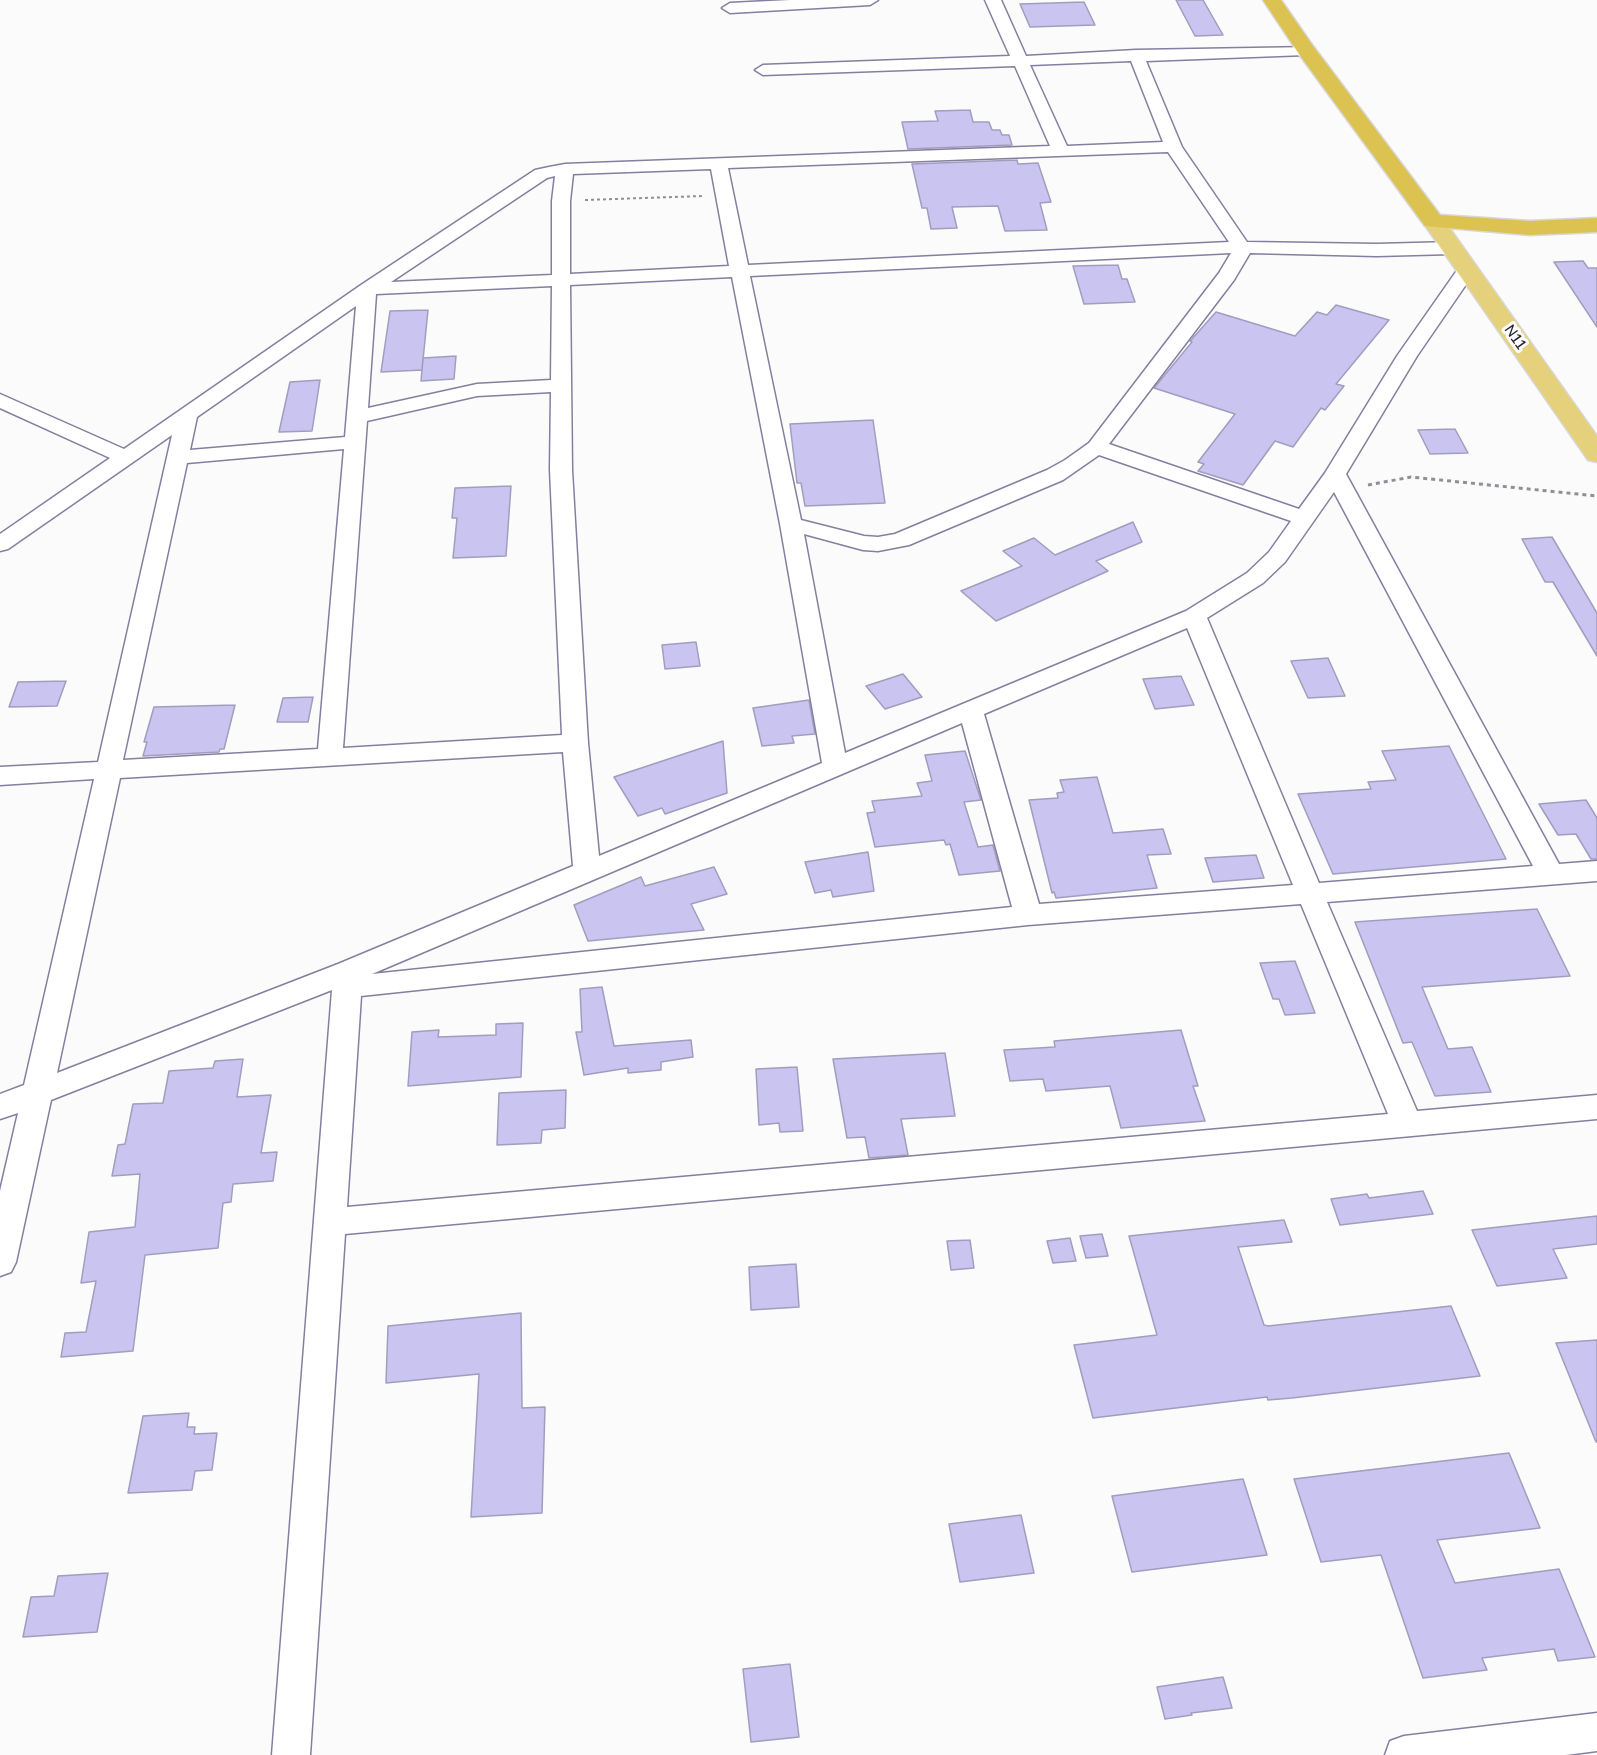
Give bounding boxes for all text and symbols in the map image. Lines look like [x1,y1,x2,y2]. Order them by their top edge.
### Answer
street label: N11 [1500,321,1530,353]

